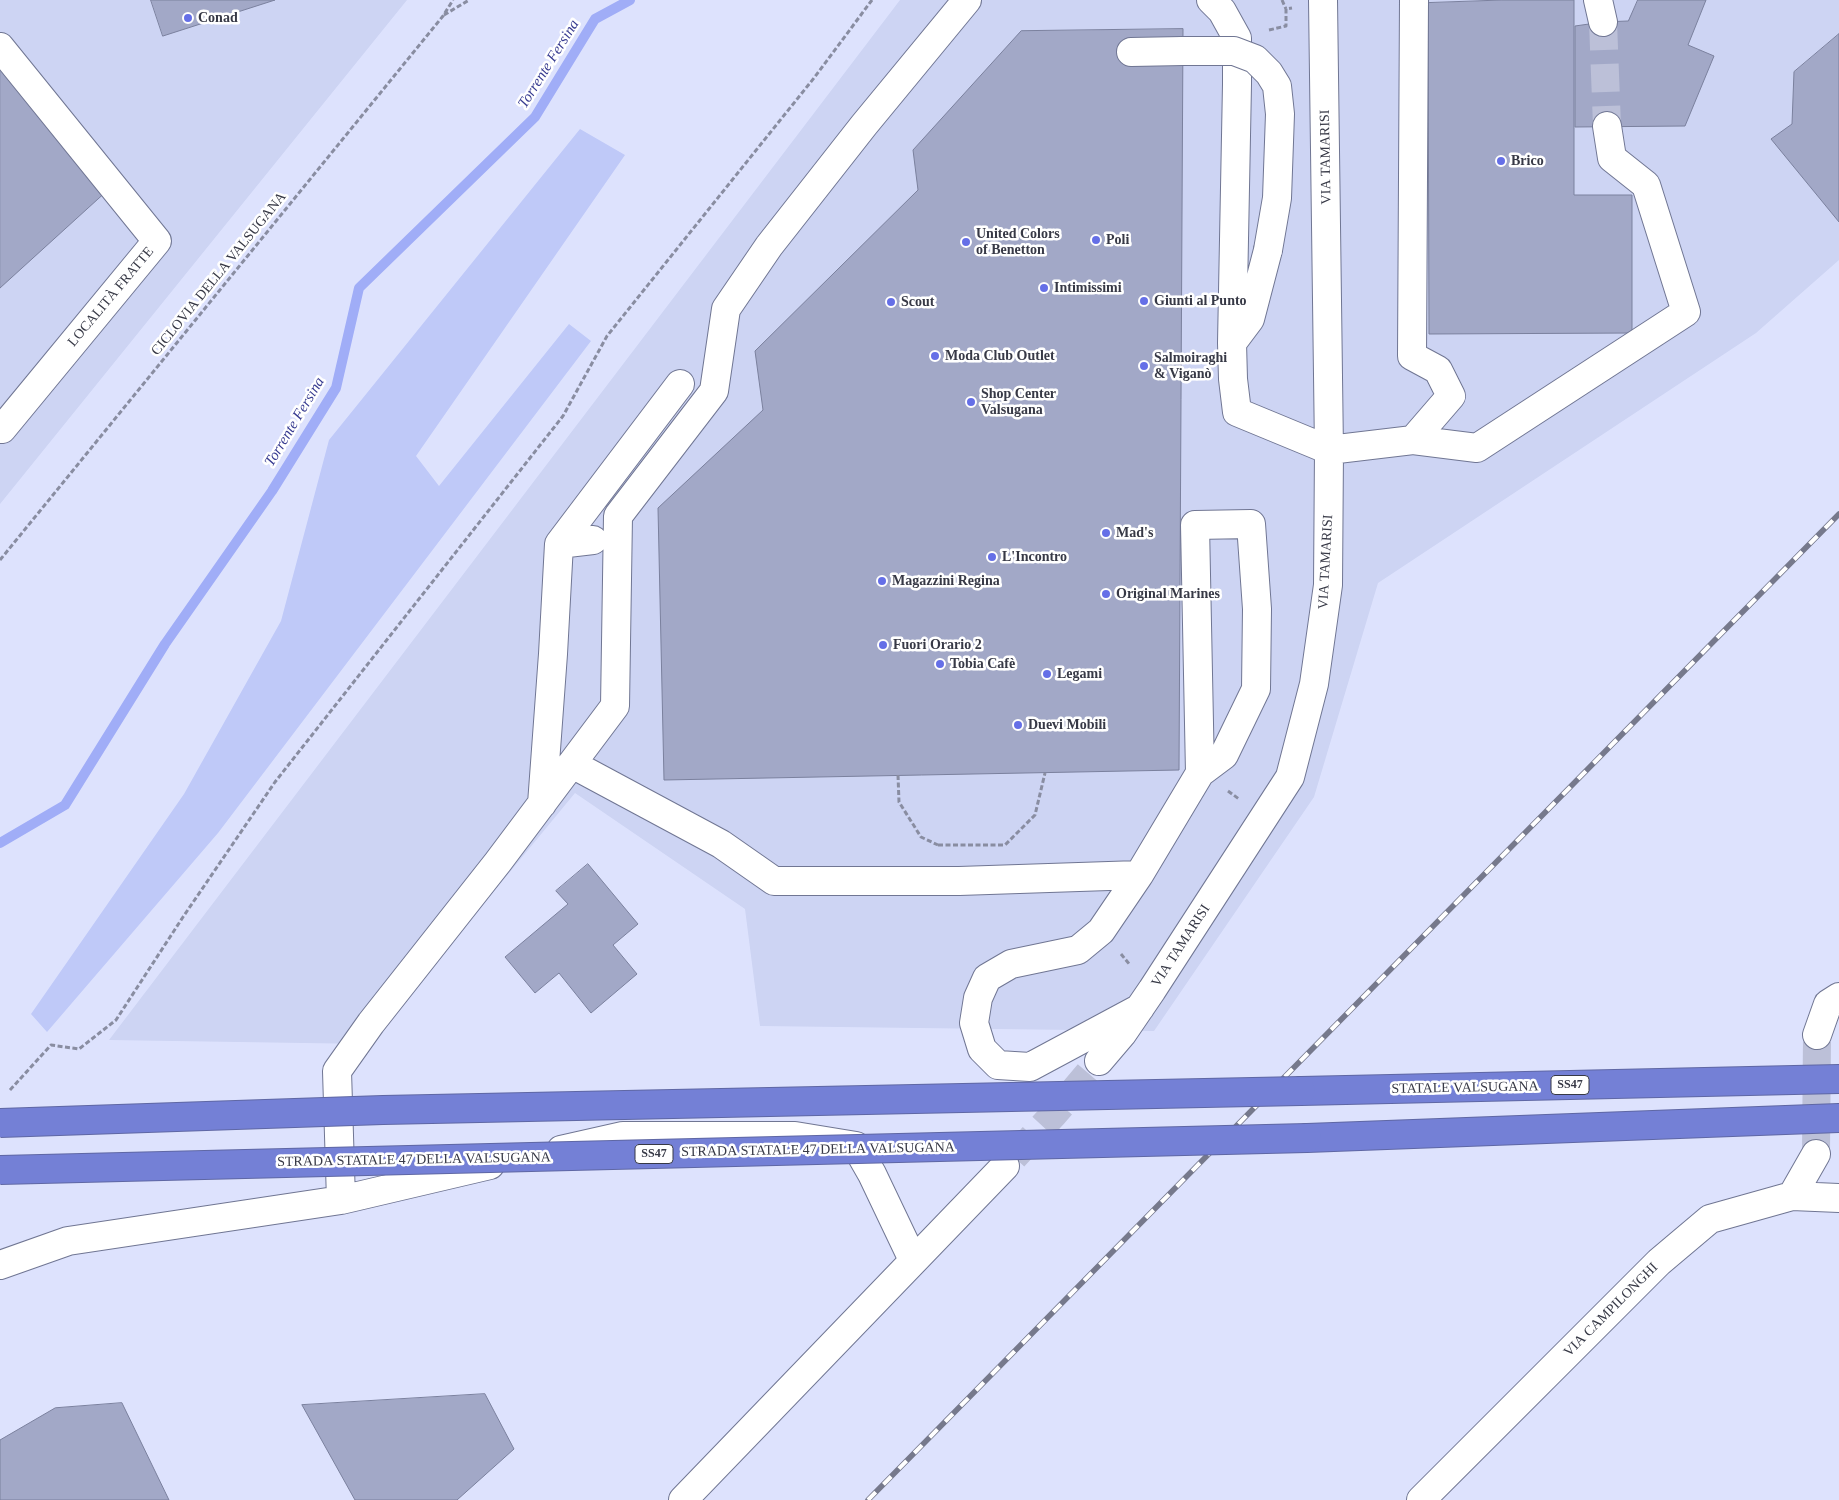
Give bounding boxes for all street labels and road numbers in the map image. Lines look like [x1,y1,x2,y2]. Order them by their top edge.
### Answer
street label: VIA TAMARISI [1317,109,1335,205]
street label: CICLOVIA DELLA VALSUGANA [148,189,290,359]
street label: LOCALITÀ FRATTE [64,244,158,350]
street label: VIA TAMARISI [1315,514,1337,610]
street label: VIA TAMARISI [1148,902,1214,990]
road number: SS47 [1551,1076,1589,1094]
street label: STATALE VALSUGANA [1391,1078,1539,1098]
street label: STRADA STATALE 47 DELLA VALSUGANA [681,1139,955,1161]
road number: SS47 [635,1144,673,1164]
street label: STRADA STATALE 47 DELLA VALSUGANA [277,1149,551,1171]
street label: VIA CAMPILONGHI [1560,1259,1662,1361]

